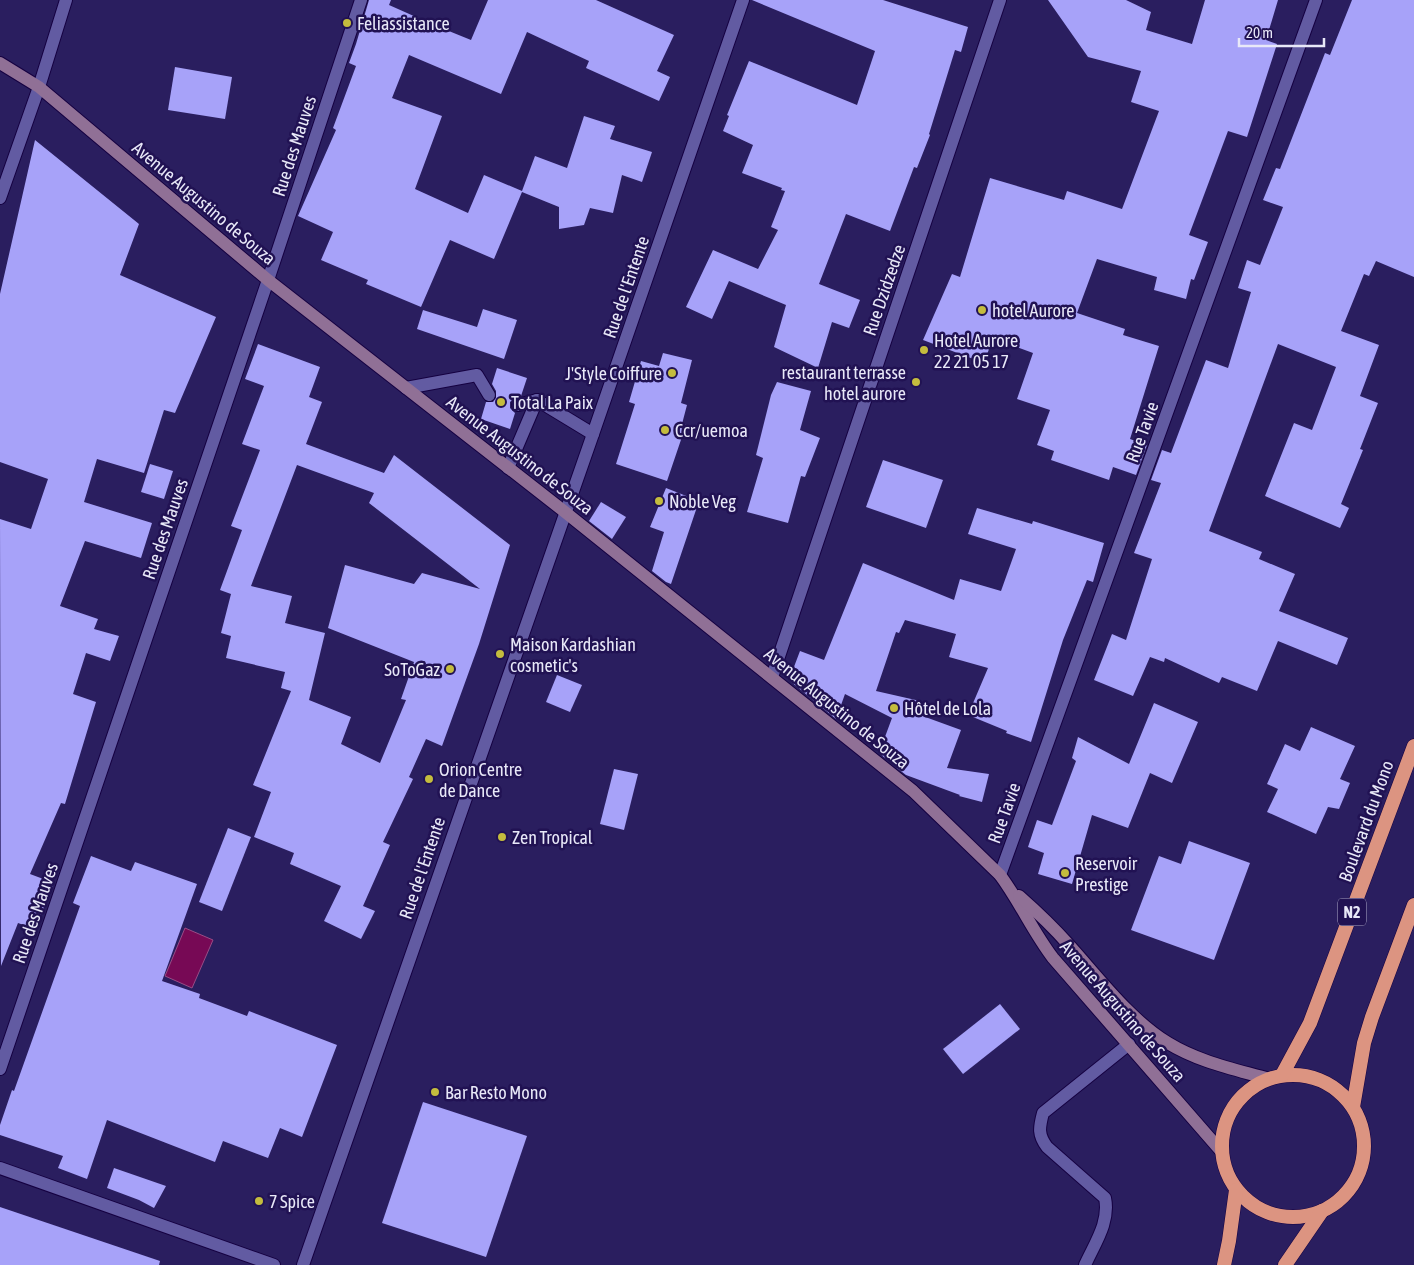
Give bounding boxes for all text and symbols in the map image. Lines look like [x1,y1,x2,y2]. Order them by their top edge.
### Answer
place label: Feliassistance [357,13,450,34]
scale bar [1239,15,1324,47]
marker: Feliassistance [341,17,353,29]
text: 20 m [1246,24,1273,41]
street label: Rue des Mauves [268,93,320,199]
street label: Avenue Augustino de Souza [128,137,280,269]
street label: Rue de l'Entente [599,233,653,341]
street label: Rue Dzidzedze [859,242,909,338]
place label: hotel Aurore [992,300,1074,321]
marker: hotel Aurore [976,304,988,316]
place label: Hotel Aurore 22 21 05 17 [934,330,1018,372]
marker: Hotel Aurore 22 21 05 17 [918,344,930,356]
place label: restaurant terrasse hotel aurore [782,362,906,404]
place label: J'Style Coiffure [565,363,662,384]
marker: J'Style Coiffure [666,367,678,379]
marker: restaurant terrasse hotel aurore [910,376,922,388]
street label: Avenue Augustino de Souza [442,391,598,519]
place label: Total La Paix [511,392,593,413]
marker: Total La Paix [495,396,507,408]
street label: Rue Tavie [1121,399,1163,465]
place label: Ccr/uemoa [675,420,748,441]
marker: Ccr/uemoa [659,424,671,436]
street label: Rue des Mauves [138,476,192,582]
place label: Noble Veg [669,491,736,512]
marker: Noble Veg [653,495,665,507]
place label: Maison Kardashian cosmetic's [510,634,636,676]
street label: Avenue Augustino de Souza [760,643,914,773]
marker: Maison Kardashian cosmetic's [494,648,506,660]
place label: SoToGaz [384,659,441,680]
marker: SoToGaz [444,663,456,675]
place label: Hôtel de Lola [904,698,991,719]
marker: Hôtel de Lola [888,702,900,714]
street label: Boulevard du Mono [1334,757,1398,885]
place label: Orion Centre de Dance [439,759,522,801]
marker: Orion Centre de Dance [423,773,435,785]
street label: Rue Tavie [983,780,1025,846]
street label: Rue de l'Entente [395,814,449,922]
place label: Zen Tropical [512,827,593,848]
marker: Zen Tropical [496,831,508,843]
place label: Reservoir Prestige [1075,853,1138,895]
street label: Rue des Mauves [8,860,62,966]
marker: Reservoir Prestige [1059,867,1071,879]
road number: N2 [1338,899,1366,926]
street label: Avenue Augustino de Souza [1056,936,1190,1086]
place label: Bar Resto Mono [445,1082,547,1103]
marker: Bar Resto Mono [429,1086,441,1098]
place label: 7 Spice [269,1191,315,1212]
marker: 7 Spice [253,1195,265,1207]

